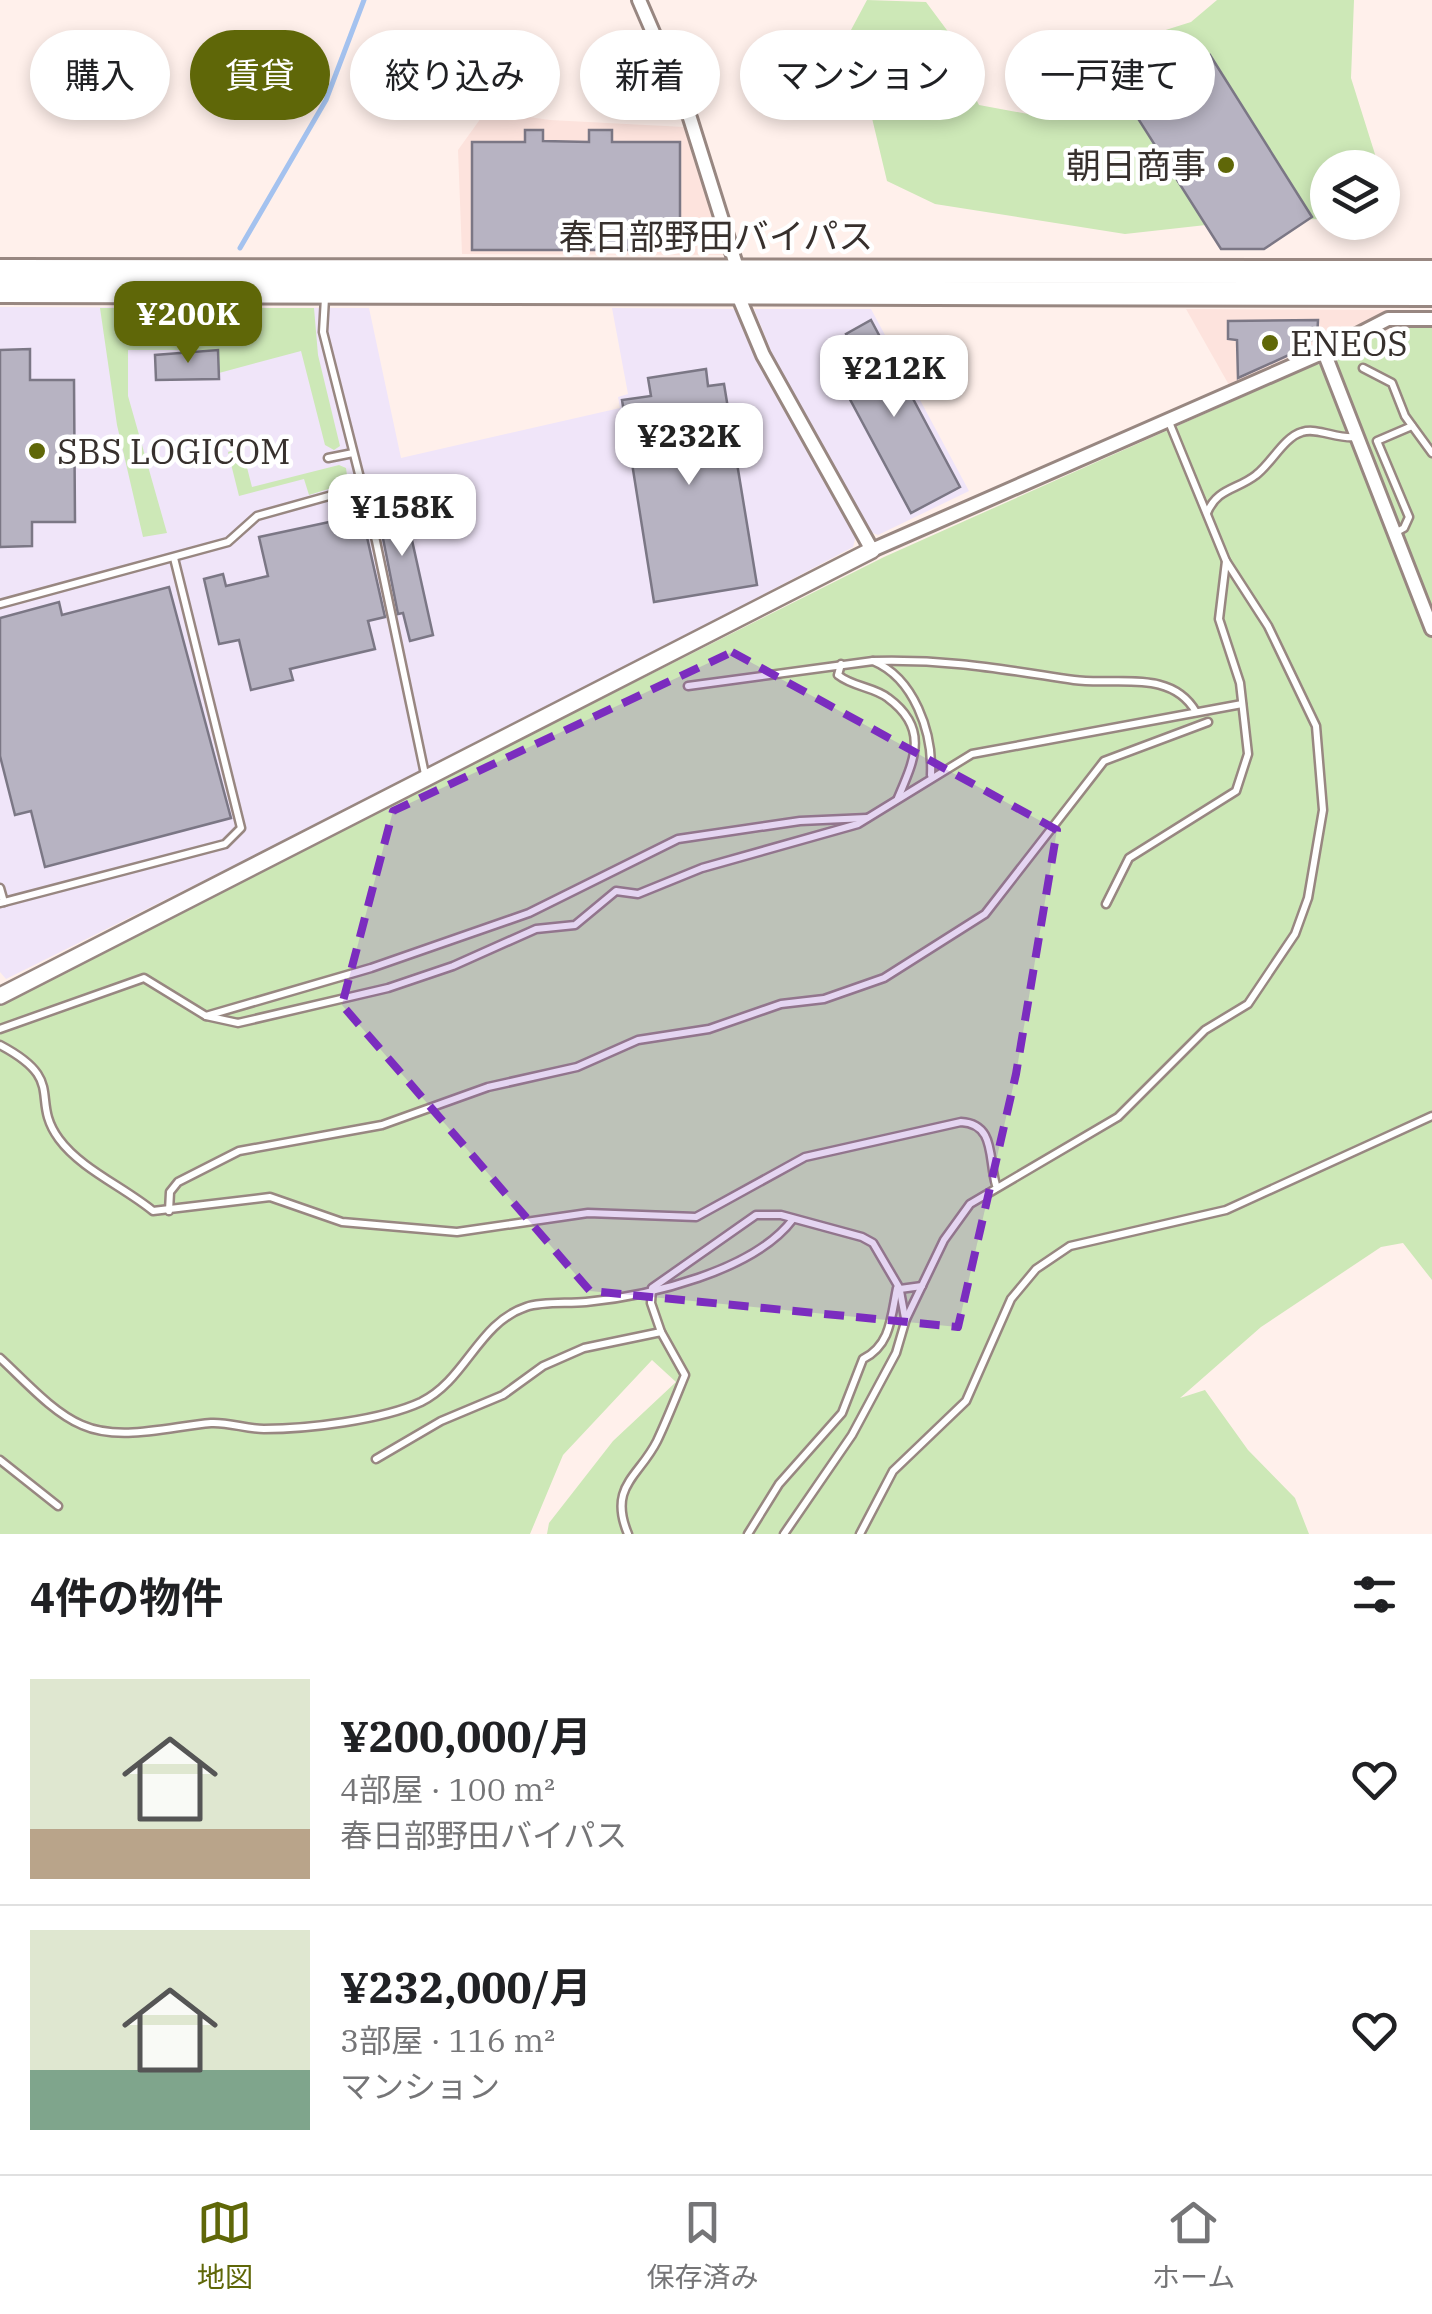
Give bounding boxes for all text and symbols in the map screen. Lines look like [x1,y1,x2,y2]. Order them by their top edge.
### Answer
chip: 購入 [30,30,170,120]
chip: 賃貸 [190,30,330,120]
chip: 絞り込み [350,30,560,120]
chip: 新着 [580,30,720,120]
chip: マンション [740,30,985,120]
chip: 一戸建て [1005,30,1215,120]
place label: 朝日商事 [1066,142,1206,188]
map controls [1310,150,1400,240]
button: layers [1310,150,1400,240]
marker: 朝日商事 [1215,154,1237,176]
street label: 春日部野田バイパス [559,213,873,259]
pin: ¥200K [118,281,258,366]
text: ¥200K [136,292,240,334]
place label: ENEOS [1290,320,1408,366]
marker: ENEOS [1259,332,1281,354]
pin: ¥212K [824,335,964,420]
text: ¥212K [842,346,946,388]
pin: ¥232K [619,403,759,488]
text: ¥232K [637,414,741,456]
place label: SBS LOGICOM [57,428,291,474]
marker: SBS LOGICOM [26,440,48,462]
pin: ¥158K [332,474,472,559]
text: ¥158K [350,485,454,527]
icon: filters [1347,1567,1402,1622]
text: 4件の物件 [30,1570,223,1625]
text: ¥200,000/月 [340,1709,592,1764]
icon: home [110,1719,230,1839]
icon: heart [1347,1752,1402,1807]
text: 4部屋 · 100 m² [340,1768,555,1810]
text: 春日部野田バイパス [340,1814,627,1856]
text: ¥232,000/月 [340,1960,592,2015]
icon: home [110,1970,230,2090]
icon: heart [1347,2003,1402,2058]
text: 3部屋 · 116 m² [340,2019,555,2061]
text: マンション [340,2065,500,2107]
tab: 地図 [197,2195,253,2295]
tab: 保存済み [646,2195,758,2295]
tab: ホーム [1152,2195,1235,2295]

